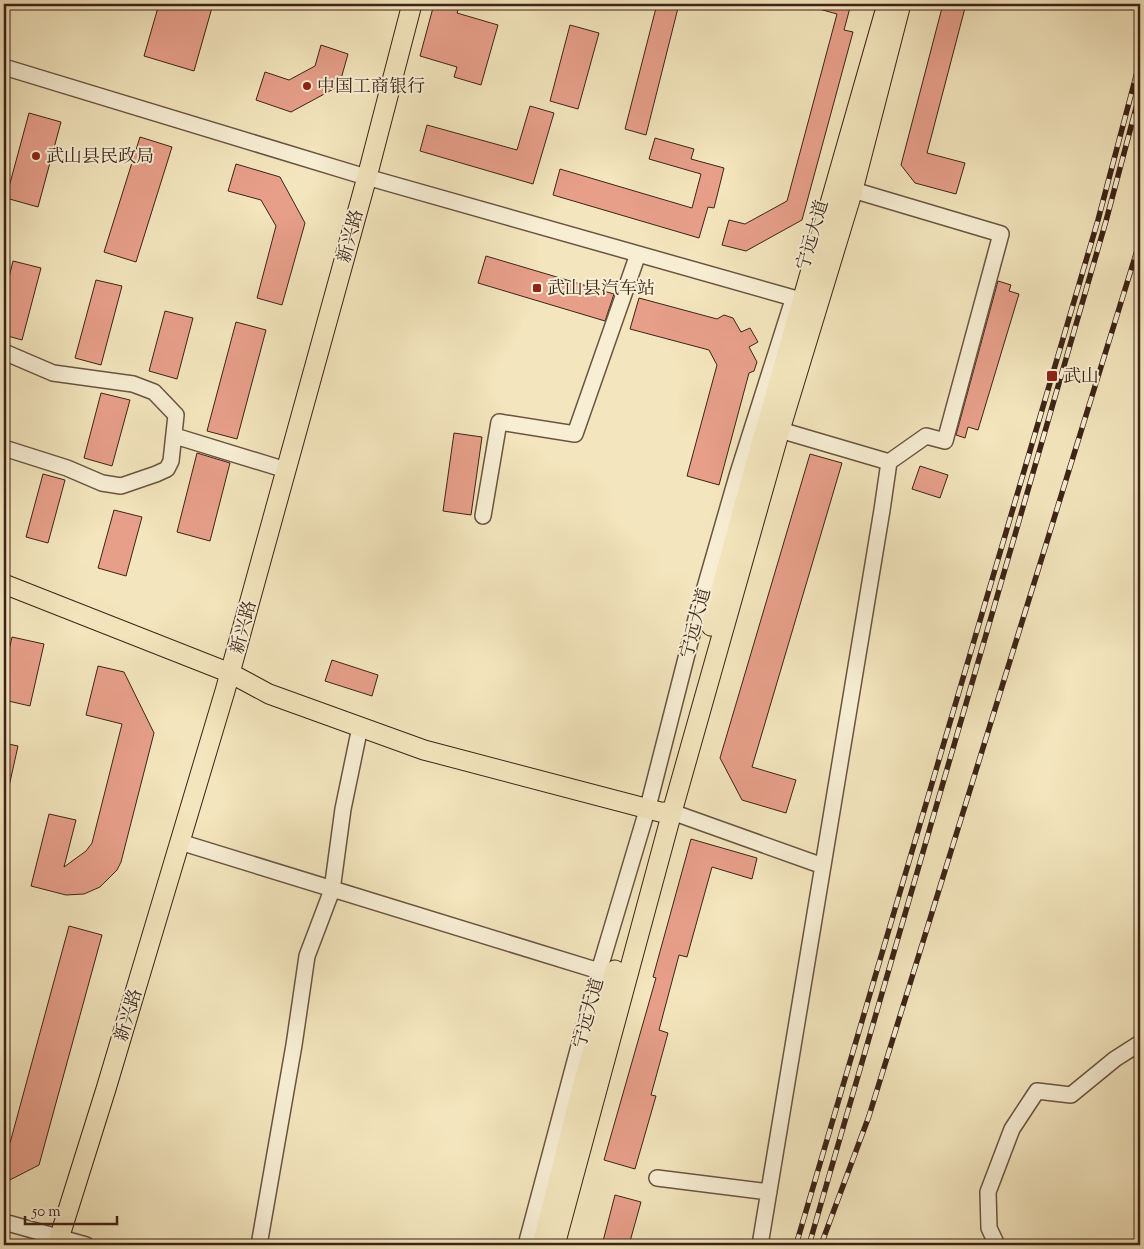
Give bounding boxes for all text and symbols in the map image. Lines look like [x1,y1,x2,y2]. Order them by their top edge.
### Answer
place label: 中国工商银行 [317,75,425,101]
marker: 中国工商银行 [301,80,313,92]
place label: 武山县民政局 [46,145,154,171]
marker: 武山县民政局 [30,150,42,162]
street label: 宁远大道 [792,197,836,274]
street label: 新兴路 [332,207,371,266]
place label: 武山县汽车站 [547,277,655,303]
marker: 武山县汽车站 [531,282,543,294]
place label: 武山 [1063,365,1099,391]
marker: 武山 [1045,369,1059,383]
street label: 宁远大道 [675,585,719,662]
street label: 新兴路 [225,598,264,657]
street label: 宁远大道 [568,975,612,1052]
street label: 新兴路 [110,986,150,1045]
scale bar [25,1194,118,1226]
text: 50 m [31,1202,61,1223]

